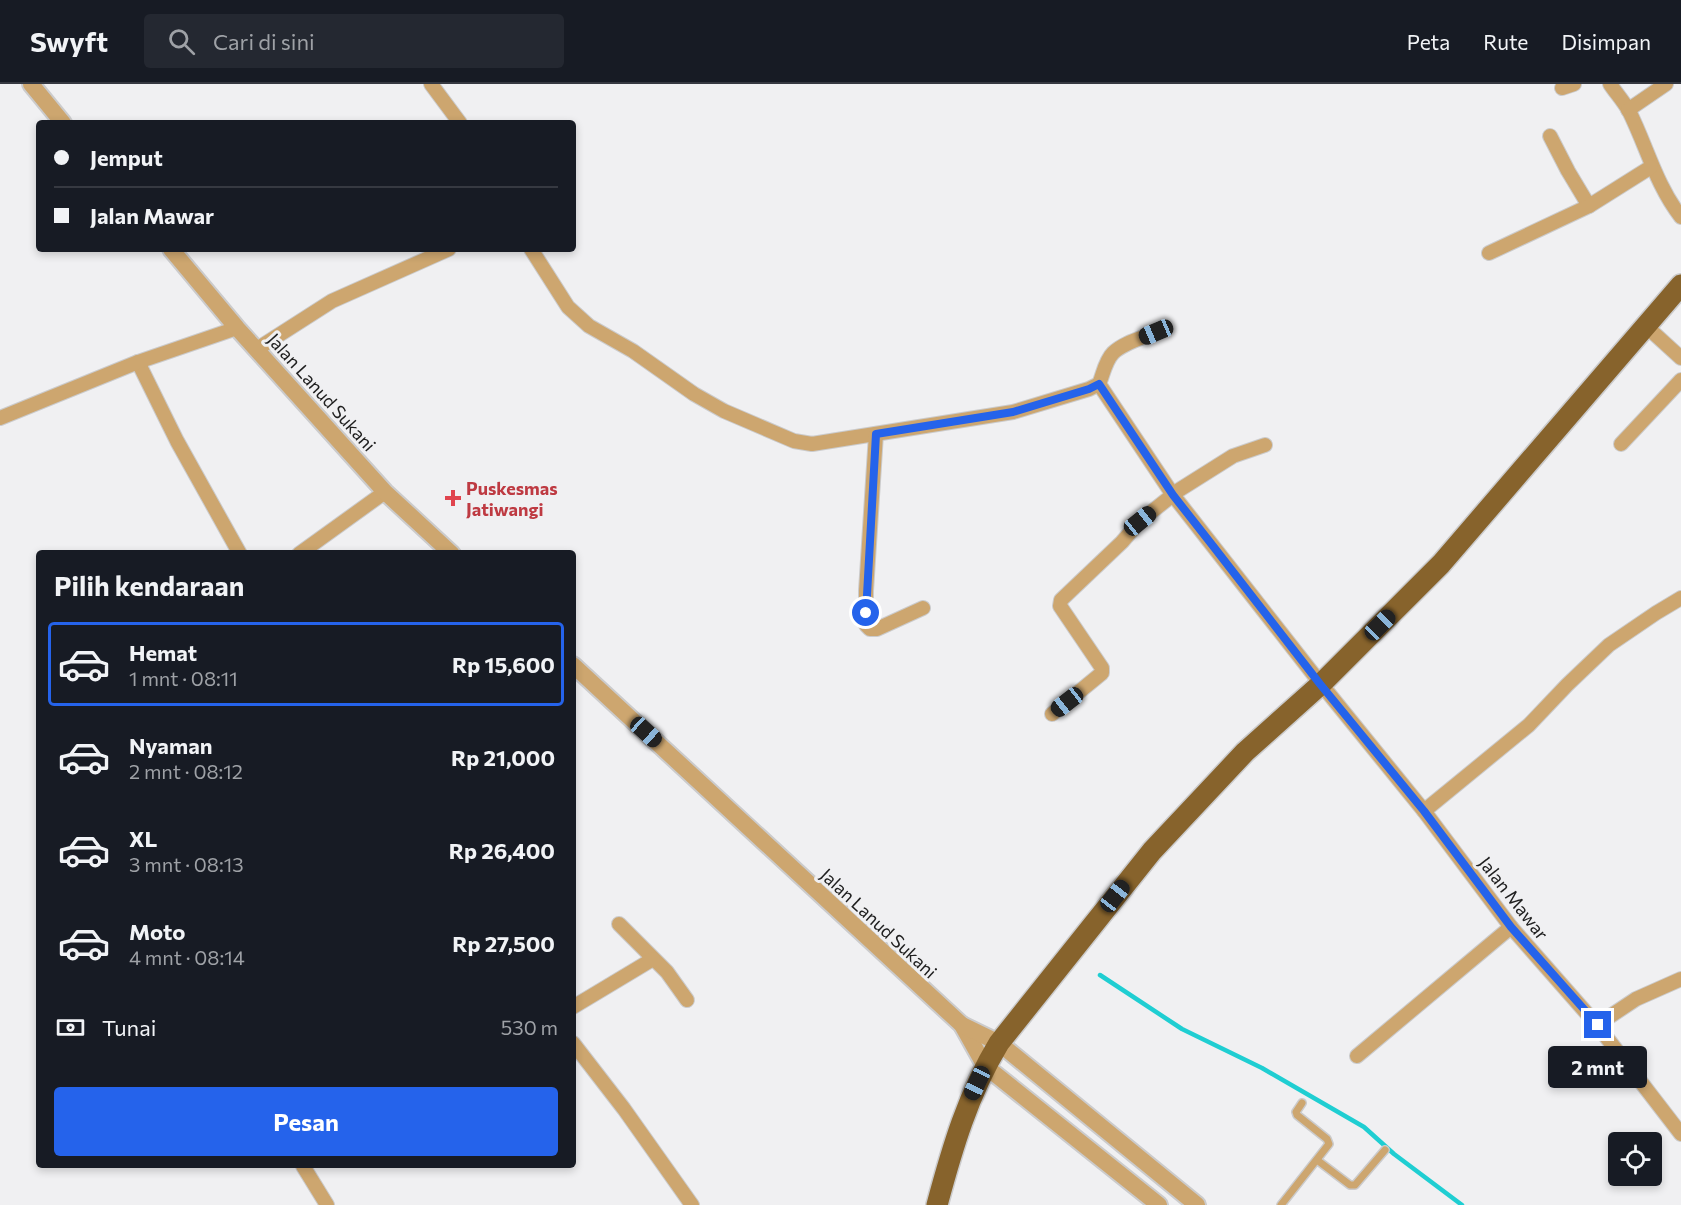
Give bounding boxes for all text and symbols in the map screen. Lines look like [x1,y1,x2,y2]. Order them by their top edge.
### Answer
search box [144,14,564,68]
text: Swyft [30,24,108,58]
icon: search [165,25,198,58]
text: Cari di sini [213,28,315,55]
text: Peta [1407,29,1450,54]
text: Rute [1483,29,1528,54]
text: Disimpan [1561,29,1651,54]
text: Jemput [90,144,163,171]
text: Jalan Mawar [90,202,214,229]
car [1136,317,1176,347]
street label: Jalan Lanud Sukani [263,329,381,455]
place label: Puskesmas Jatiwangi [466,477,558,520]
marker: Puskesmas Jatiwangi [444,489,462,507]
car [1120,503,1160,539]
text: Pilih kendaraan [54,569,244,602]
route start [852,599,879,626]
car [1361,606,1399,644]
icon: car [57,637,111,691]
text: Hemat [129,639,197,666]
text: Rp 15,600 [452,651,555,678]
text: 1 mnt · 08:11 [129,666,238,690]
car [1047,684,1087,720]
car [627,713,665,751]
icon: car [57,730,111,784]
text: Nyaman [129,732,212,759]
text: Rp 21,000 [451,744,555,771]
text: 2 mnt · 08:12 [129,759,243,783]
icon: car [57,823,111,877]
text: XL [129,825,157,852]
text: Rp 26,400 [449,837,555,864]
text: 3 mnt · 08:13 [129,852,244,876]
street label: Jalan Mawar [1475,852,1553,944]
street label: Jalan Lanud Sukani [816,863,942,983]
car [1097,876,1133,916]
icon: car [57,916,111,970]
text: Moto [129,918,185,945]
text: Rp 27,500 [452,930,555,957]
text: 4 mnt · 08:14 [129,945,245,969]
icon: cash [54,1011,87,1044]
route end [1584,1011,1611,1038]
text: Tunai [102,1014,156,1041]
text: 530 m [501,1015,558,1039]
callout: 2 mnt [1548,1046,1648,1088]
text: 2 mnt [1571,1055,1624,1079]
car [961,1063,993,1103]
button: Pesan [54,1087,558,1156]
map controls [1608,1132,1662,1186]
button: locate [1608,1132,1662,1186]

